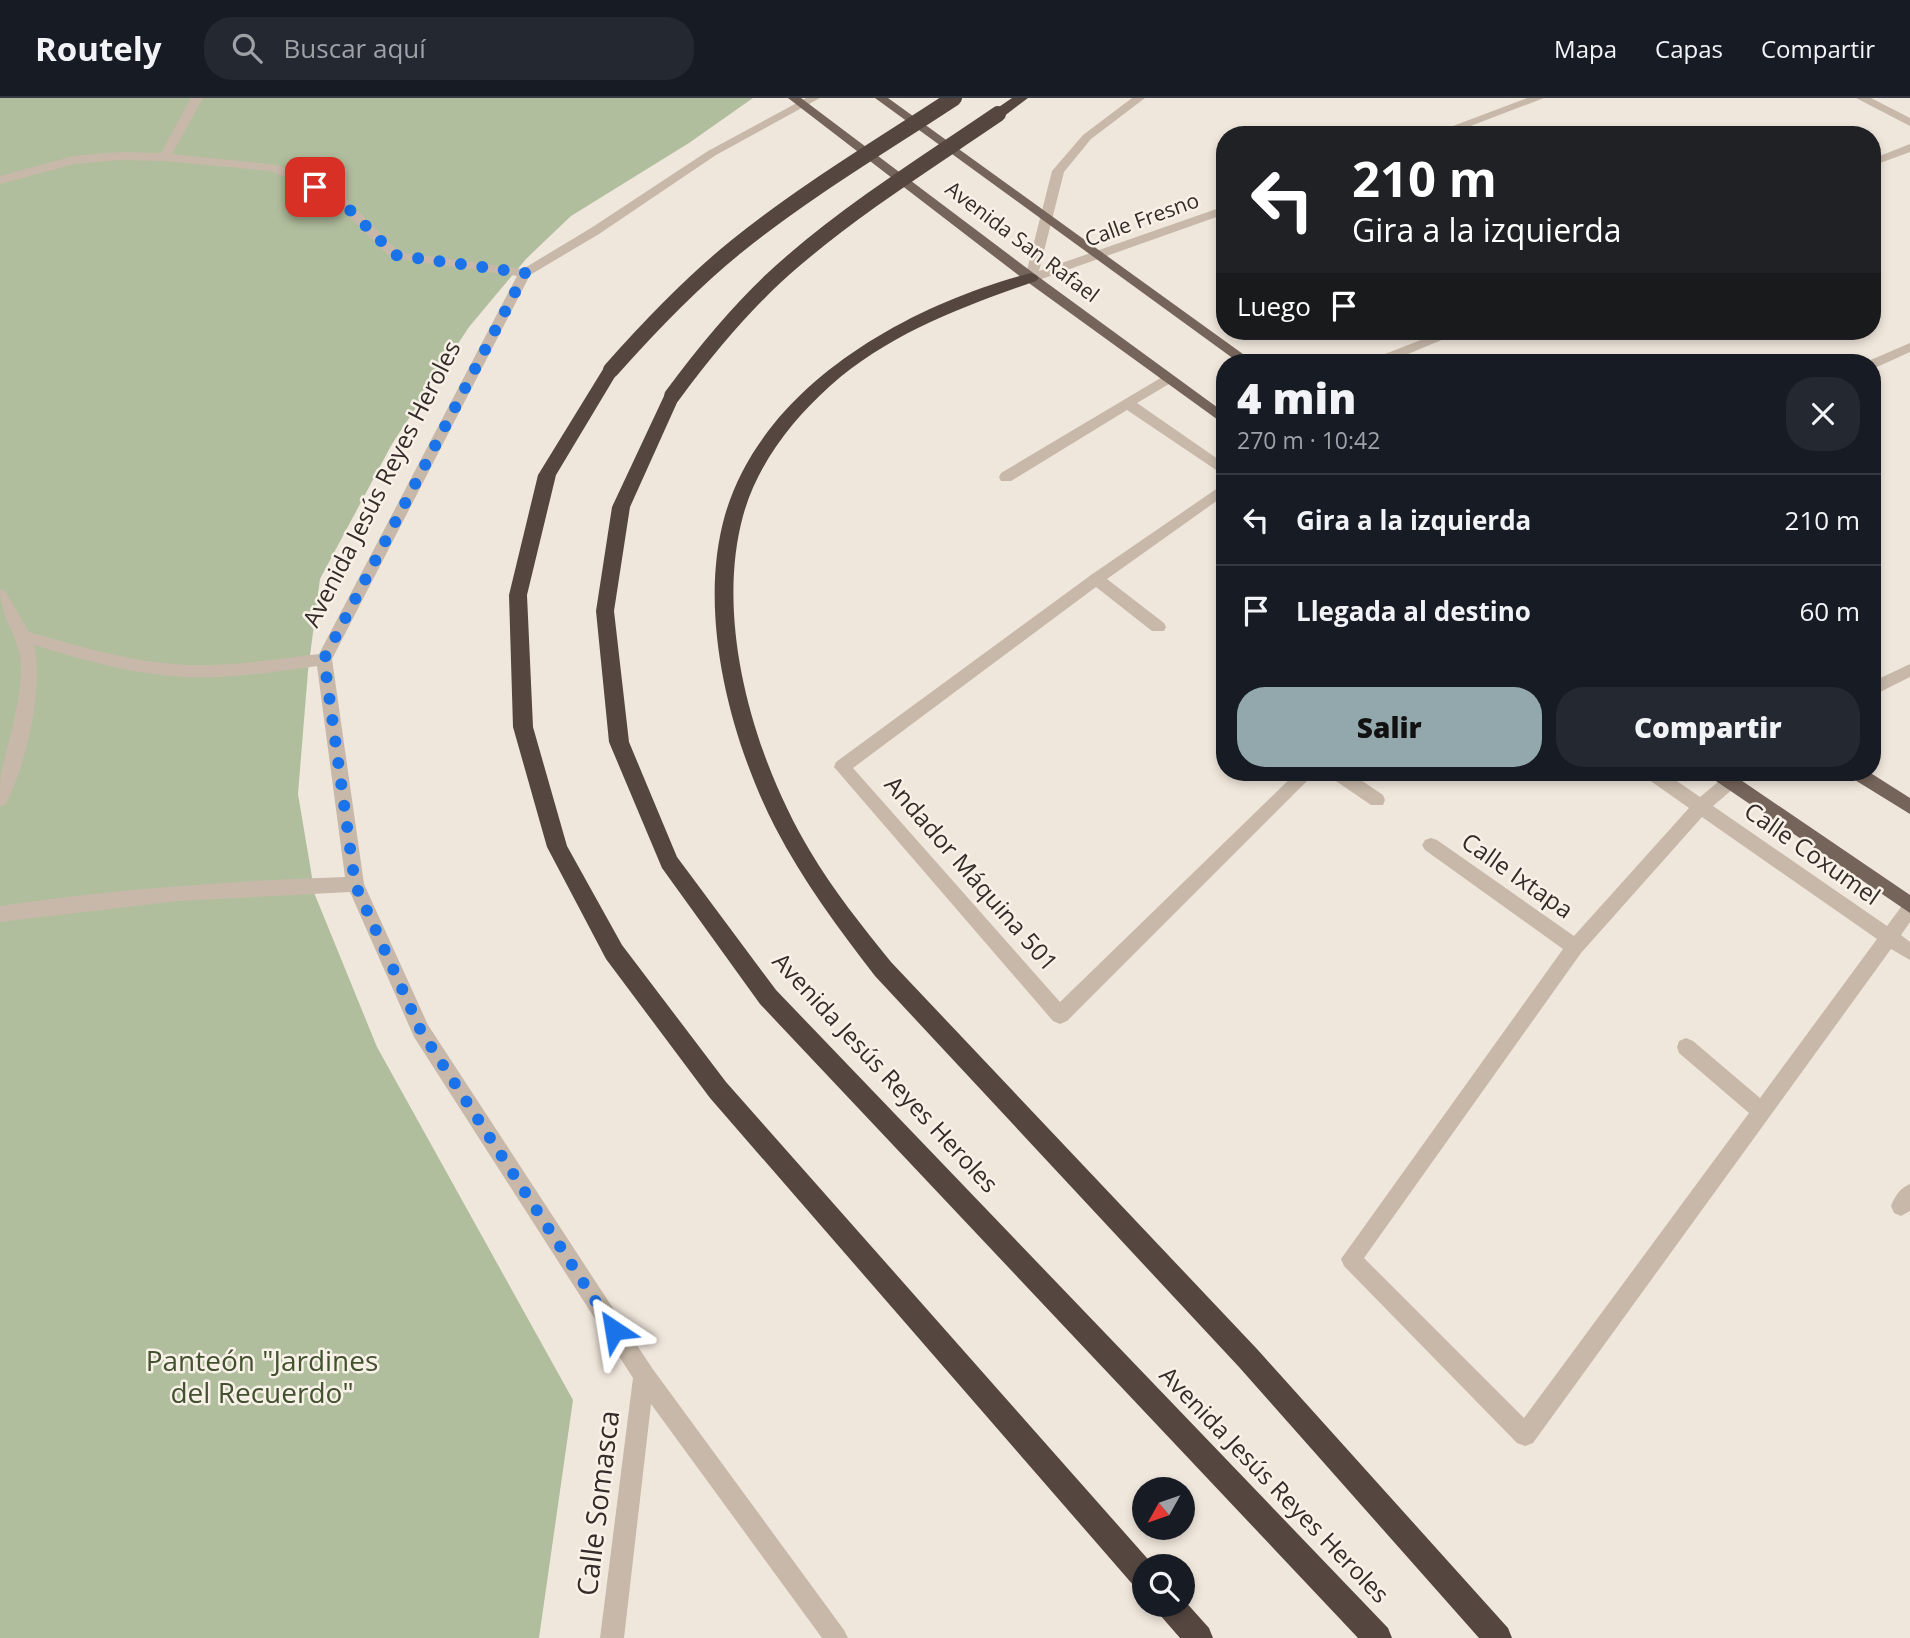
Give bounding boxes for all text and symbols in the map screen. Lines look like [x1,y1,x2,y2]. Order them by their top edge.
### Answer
search box [204,17,694,80]
text: Routely [35,26,162,71]
icon: search [228,29,266,67]
text: Buscar aquí [284,30,426,66]
text: Mapa [1554,32,1617,65]
text: Capas [1655,32,1723,65]
text: Compartir [1761,32,1875,65]
text: 210 m [1352,145,1497,211]
icon: left [1237,154,1328,245]
pin [285,157,345,217]
icon: arrive [296,168,334,206]
street label: Avenida San Rafael [940,174,1105,308]
street label: Calle Fresno [1081,185,1203,253]
text: Gira a la izquierda [1352,208,1622,251]
icon: arrive [1325,287,1363,325]
text: Luego [1237,288,1311,324]
street label: Avenida Jesús Reyes Heroles [294,334,467,632]
text: 4 min [1237,369,1356,426]
button: close [1786,377,1860,451]
text: 270 m · 10:42 [1237,424,1380,456]
icon: left [1237,501,1275,539]
text: Gira a la izquierda [1296,502,1531,538]
text: 210 m [1785,502,1860,538]
icon: arrive [1237,592,1275,630]
text: Llegada al destino [1296,593,1531,629]
text: 60 m [1799,593,1860,629]
button: Salir [1237,687,1542,767]
button: Compartir [1556,687,1860,767]
street label: Andador Máquina 501 [878,768,1066,978]
street label: Calle Coxumel [1738,794,1887,912]
street label: Calle Ixtapa [1455,824,1580,925]
street label: Avenida Jesús Reyes Heroles [766,945,1006,1199]
position arrow [577,1293,651,1367]
park label: Panteón "Jardines del Recuerdo" [146,1341,378,1411]
street label: Avenida Jesús Reyes Heroles [1153,1358,1397,1610]
street label: Calle Somasca [567,1408,627,1598]
north arrow [1132,1477,1195,1540]
map controls [1132,1477,1195,1617]
button: search [1132,1554,1195,1617]

